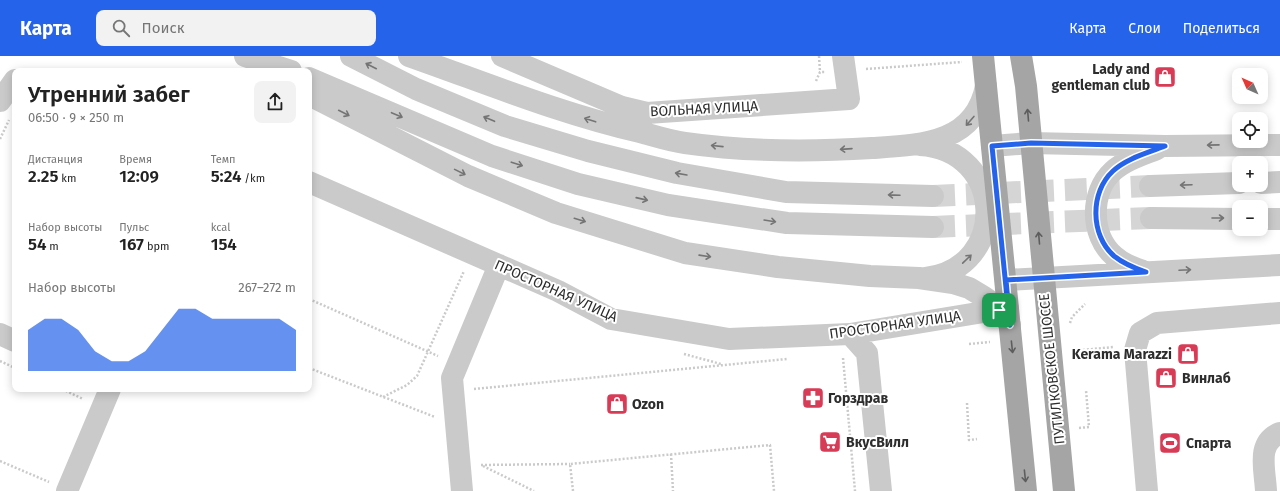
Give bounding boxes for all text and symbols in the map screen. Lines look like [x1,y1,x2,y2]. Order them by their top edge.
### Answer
search box [96,10,376,46]
text: Карта [20,17,72,40]
icon: search [110,17,132,39]
text: Поиск [142,19,184,37]
text: Карта [1069,20,1106,37]
text: Слои [1128,20,1161,37]
text: Поделиться [1183,20,1260,37]
place label: Lady and gentleman club [1052,61,1150,94]
one-way arrow [365,62,377,69]
shop icon: Lady and gentleman club [1152,64,1178,90]
north arrow [1232,68,1268,104]
map controls [1232,68,1268,236]
text: Утренний забег [28,81,190,108]
button: share [254,81,296,123]
street label: ВОЛЬНАЯ УЛИЦА [649,98,759,120]
one-way arrow [1025,109,1032,122]
text: 06:50 · 9 × 250 m [28,110,124,125]
one-way arrow [337,110,349,118]
one-way arrow [390,111,402,119]
button: locate [1232,112,1268,148]
one-way arrow [483,115,495,123]
one-way arrow [966,115,975,126]
one-way arrow [583,116,596,123]
one-way arrow [1207,141,1220,149]
one-way arrow [711,142,724,150]
one-way arrow [840,146,853,153]
text: Дистанция [28,153,83,166]
text: Время [119,153,152,166]
text: Темп [211,153,236,166]
button: + [1232,156,1268,192]
one-way arrow [510,161,523,168]
text: 2.25 [28,166,58,187]
text: 12:09 [119,166,159,187]
text: 5:24 [211,166,241,187]
one-way arrow [454,169,466,176]
one-way arrow [675,169,688,177]
text: km [58,172,76,185]
text: /km [241,172,265,185]
one-way arrow [1180,181,1193,188]
one-way arrow [888,191,901,199]
one-way arrow [635,195,648,203]
button: − [1232,200,1268,236]
one-way arrow [1211,214,1224,222]
one-way arrow [574,217,587,224]
one-way arrow [763,217,776,225]
text: Набор высоты [28,221,102,234]
text: Пульс [119,221,149,234]
text: kcal [211,221,230,234]
one-way arrow [1036,232,1043,245]
text: 54 [28,234,46,255]
text: 167 [119,234,144,255]
text: 154 [211,234,237,255]
text: m [46,240,59,253]
text: bpm [144,240,169,253]
one-way arrow [698,252,711,260]
one-way arrow [962,254,972,263]
street label: ПРОСТОРНАЯ УЛИЦА [492,256,620,326]
one-way arrow [1178,266,1191,273]
text: Набор высоты [28,280,116,295]
text: 267–272 m [238,280,296,295]
pin [982,293,1016,327]
street label: ПУТИЛКОВСКОЕ ШОССЕ [1036,293,1068,445]
icon: arrive [988,299,1010,321]
street label: ПРОСТОРНАЯ УЛИЦА [828,307,962,343]
one-way arrow [1008,340,1016,353]
shop icon: Kerama Marazzi [1175,341,1201,367]
place label: Kerama Marazzi [1072,346,1172,363]
shop icon: Винлаб [1153,365,1179,391]
place label: Винлаб [1182,370,1231,387]
pharmacy icon: Горздрав [800,385,826,411]
place label: Горздрав [828,390,888,407]
shop icon: Ozon [604,391,630,417]
place label: Ozon [632,396,664,413]
supermarket icon: ВкусВилл [817,429,843,455]
sports icon: Спарта [1157,430,1183,456]
place label: ВкусВилл [846,434,909,451]
place label: Спарта [1186,435,1232,452]
one-way arrow [1021,469,1029,482]

